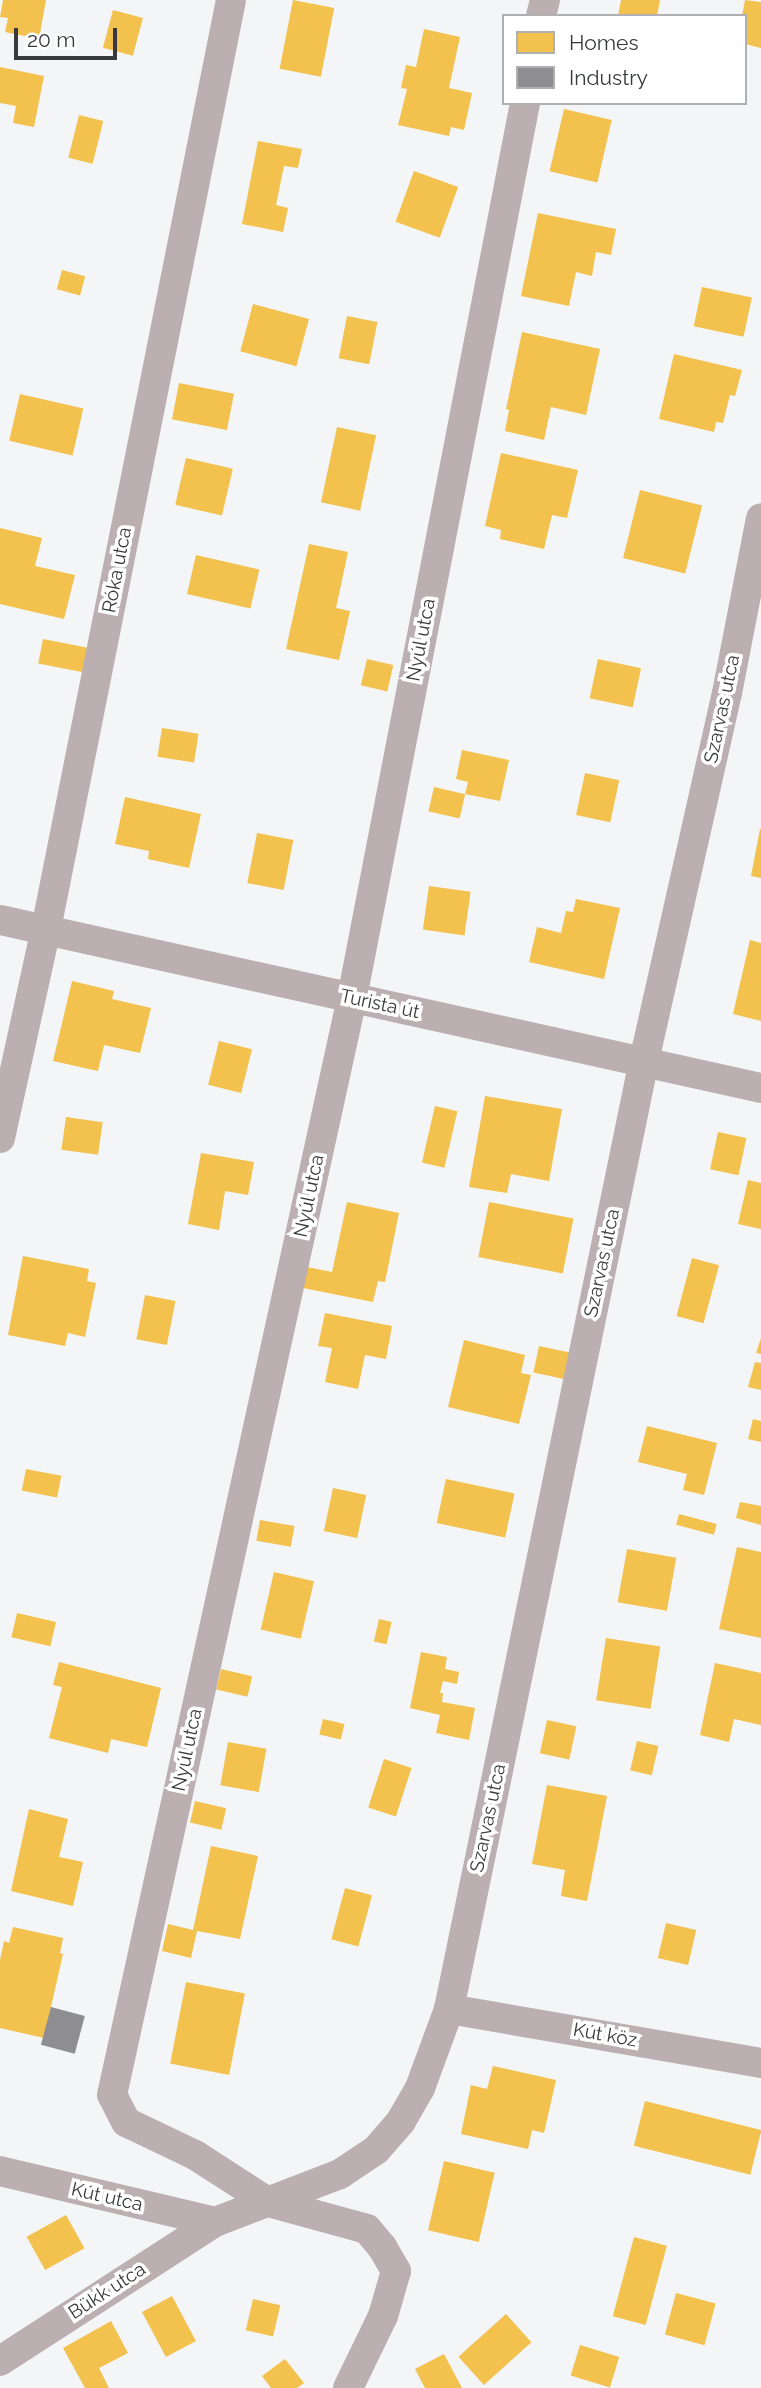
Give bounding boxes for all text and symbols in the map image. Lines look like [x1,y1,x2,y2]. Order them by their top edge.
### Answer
scale bar [18,14,121,58]
legend [502,14,747,105]
text: 20 m [27,27,75,52]
text: Homes [569,30,639,55]
text: Industry [569,65,648,90]
street label: Róka utca [98,525,136,615]
street label: Nyúl utca [402,596,440,684]
street label: Szarvas utca [699,653,745,765]
street label: Turista út [338,984,422,1024]
street label: Nyúl utca [289,1152,329,1240]
street label: Szarvas utca [579,1207,625,1319]
street label: Nyúl utca [167,1706,207,1794]
street label: Szarvas utca [465,1762,511,1874]
street label: Kút köz [571,2018,639,2052]
street label: Kút utca [69,2178,145,2216]
street label: Bükk utca [64,2258,150,2324]

